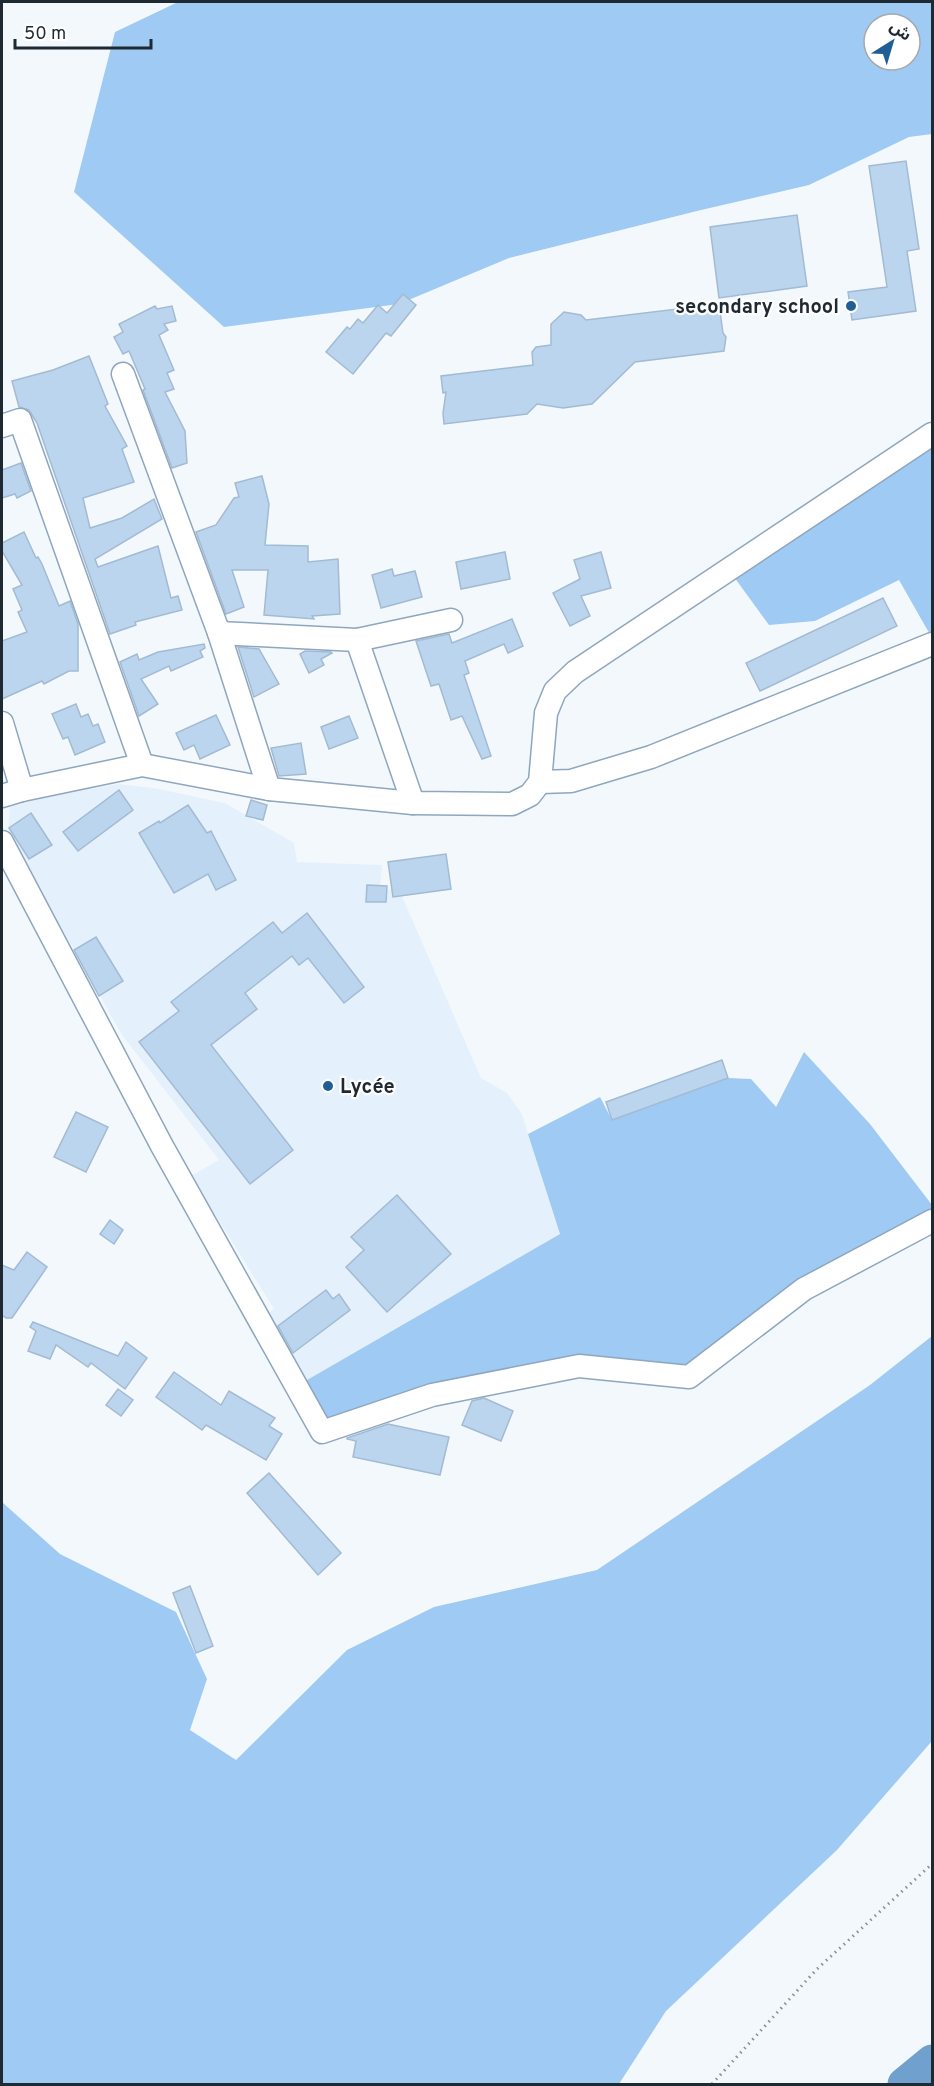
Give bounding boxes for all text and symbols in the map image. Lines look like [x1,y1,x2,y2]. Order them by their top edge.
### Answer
scale bar [15,12,152,50]
north arrow [862,12,922,72]
text: ش [885,17,915,46]
text: 50 m [24,23,66,46]
place label: secondary school [675,295,839,321]
marker: secondary school [844,299,858,313]
place label: Lycée [340,1075,395,1101]
marker: Lycée [321,1079,335,1093]

